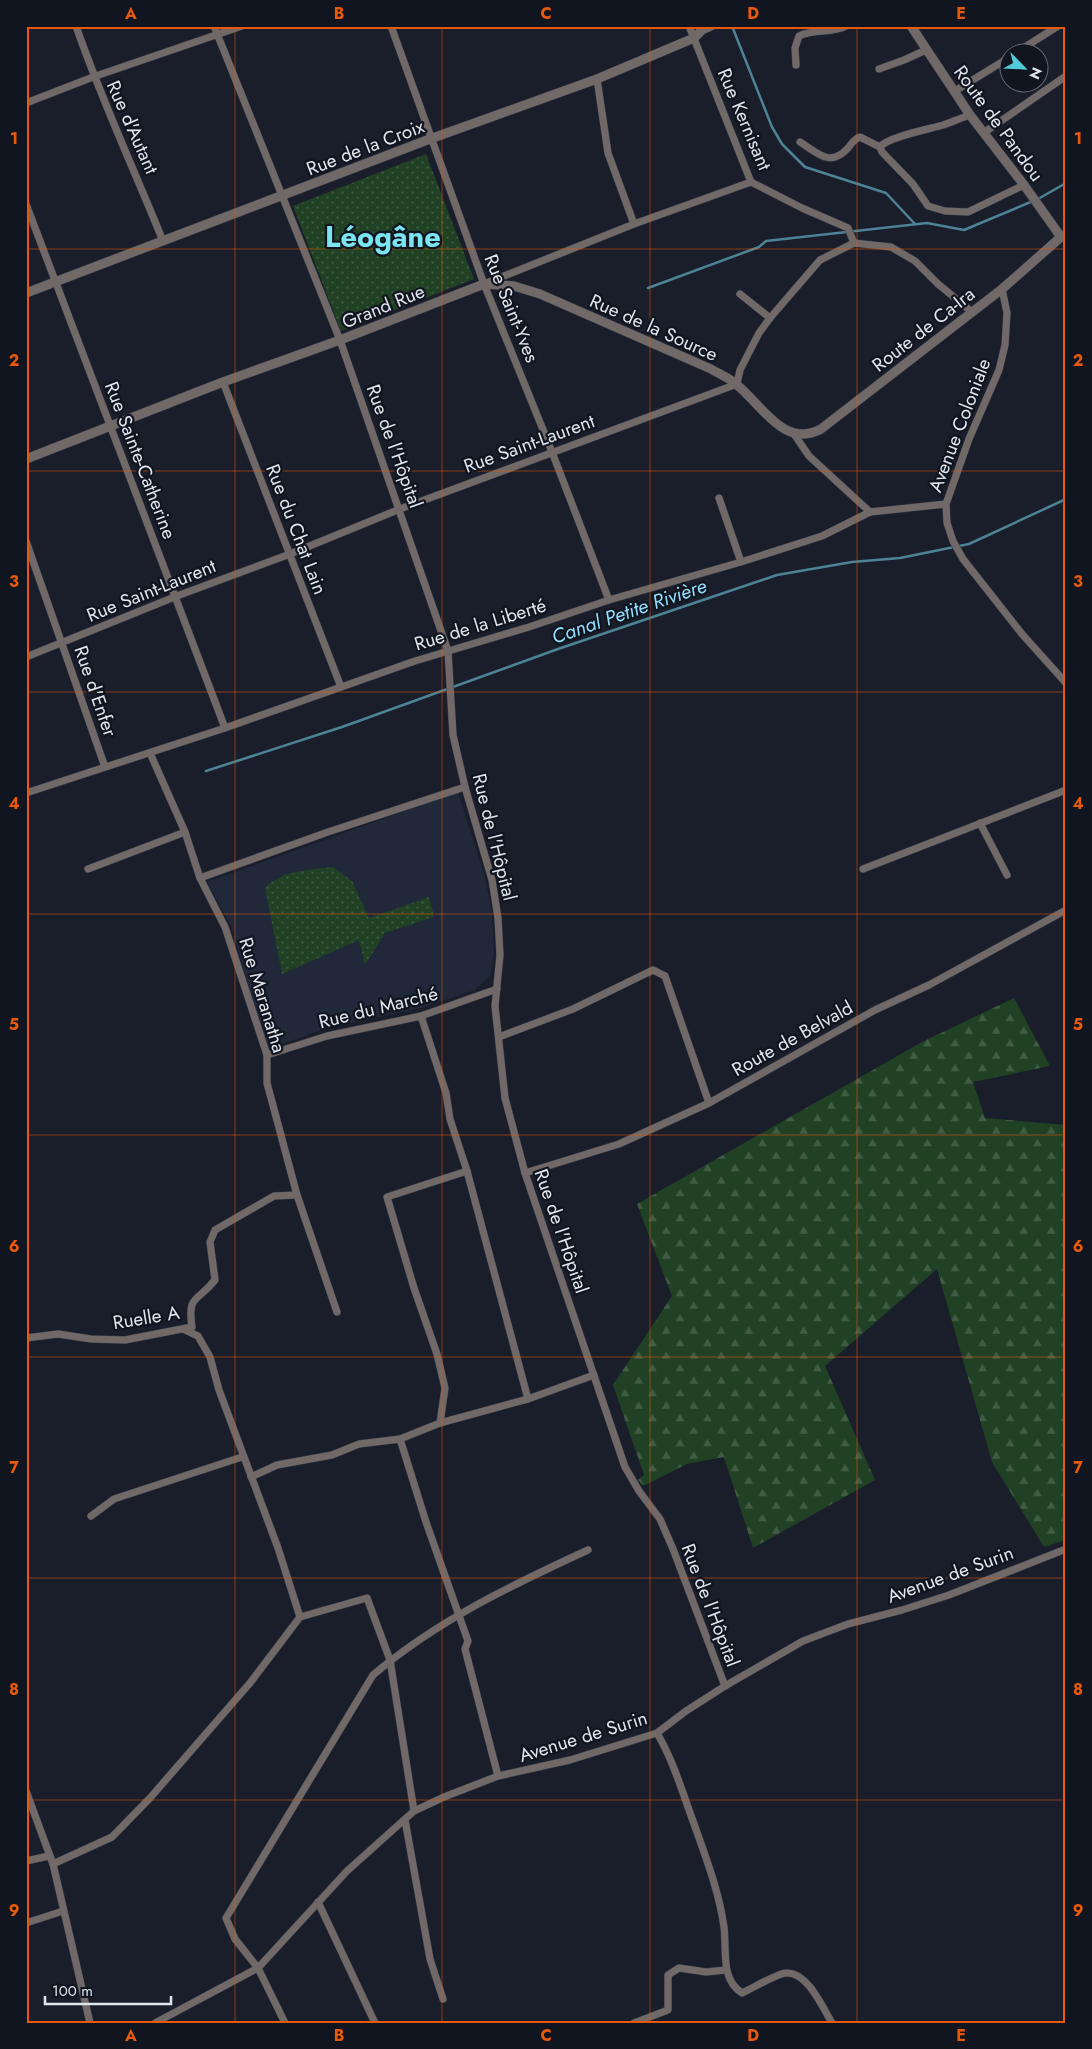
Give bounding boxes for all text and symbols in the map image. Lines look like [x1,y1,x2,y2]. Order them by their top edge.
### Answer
text: A [124,2,137,25]
text: B [334,2,344,25]
text: C [540,2,552,25]
text: D [747,2,759,25]
text: E [956,2,966,25]
north arrow [1000,42,1050,92]
street label: Route de Pandou [947,60,1050,187]
street label: Rue Kernisant [711,64,778,175]
text: N [1024,64,1047,82]
street label: Rue d'Autant [100,76,165,179]
street label: Rue de la Croix [302,113,428,182]
text: 1 [10,127,18,150]
text: 1 [1074,127,1082,150]
district label: Léogâne [325,216,441,258]
street label: Rue Saint-Yves [478,250,546,367]
street label: Grand Rue [338,278,429,335]
street label: Route de Ca-Ira [866,281,980,378]
street label: Rue de la Source [586,287,722,368]
text: 2 [9,349,19,372]
text: 2 [1073,349,1083,372]
street label: Avenue Coloniale [922,354,997,496]
street label: Rue Sainte-Catherine [98,378,183,543]
street label: Rue de l'Hôpital [360,380,429,512]
street label: Rue Saint-Laurent [460,407,599,480]
street label: Rue du Chat Lain [259,460,334,598]
street label: Rue Saint-Laurent [82,552,220,629]
text: 3 [9,570,19,593]
text: 3 [1073,570,1083,593]
water label: Canal Petite Rivière [548,571,711,652]
street label: Rue de la Liberté [411,592,550,657]
street label: Rue d'Enfer [67,642,124,741]
street label: Rue de l'Hôpital [466,771,523,903]
text: 4 [8,792,20,815]
text: 4 [1072,792,1084,815]
street label: Rue Maranatha [232,934,293,1056]
street label: Rue du Marché [316,980,441,1035]
street label: Route de Belvald [727,994,858,1083]
text: 5 [9,1013,19,1036]
text: 5 [1073,1013,1083,1036]
street label: Rue de l'Hôpital [528,1165,595,1297]
text: 6 [9,1235,19,1258]
text: 6 [1073,1235,1083,1258]
street label: Ruelle A [111,1299,182,1336]
text: 7 [9,1456,19,1479]
text: 7 [1073,1456,1083,1479]
street label: Avenue de Surin [883,1539,1017,1610]
street label: Rue de l'Hôpital [675,1540,746,1671]
text: 8 [9,1678,19,1701]
text: 8 [1073,1678,1083,1701]
street label: Avenue de Surin [516,1704,651,1769]
text: 9 [9,1899,19,1922]
text: 9 [1073,1899,1083,1922]
scale bar [45,1974,171,2006]
text: 100 m [52,1980,93,2002]
text: A [124,2024,137,2047]
text: B [334,2024,344,2047]
text: C [540,2024,552,2047]
text: D [747,2024,759,2047]
text: E [956,2024,966,2047]

